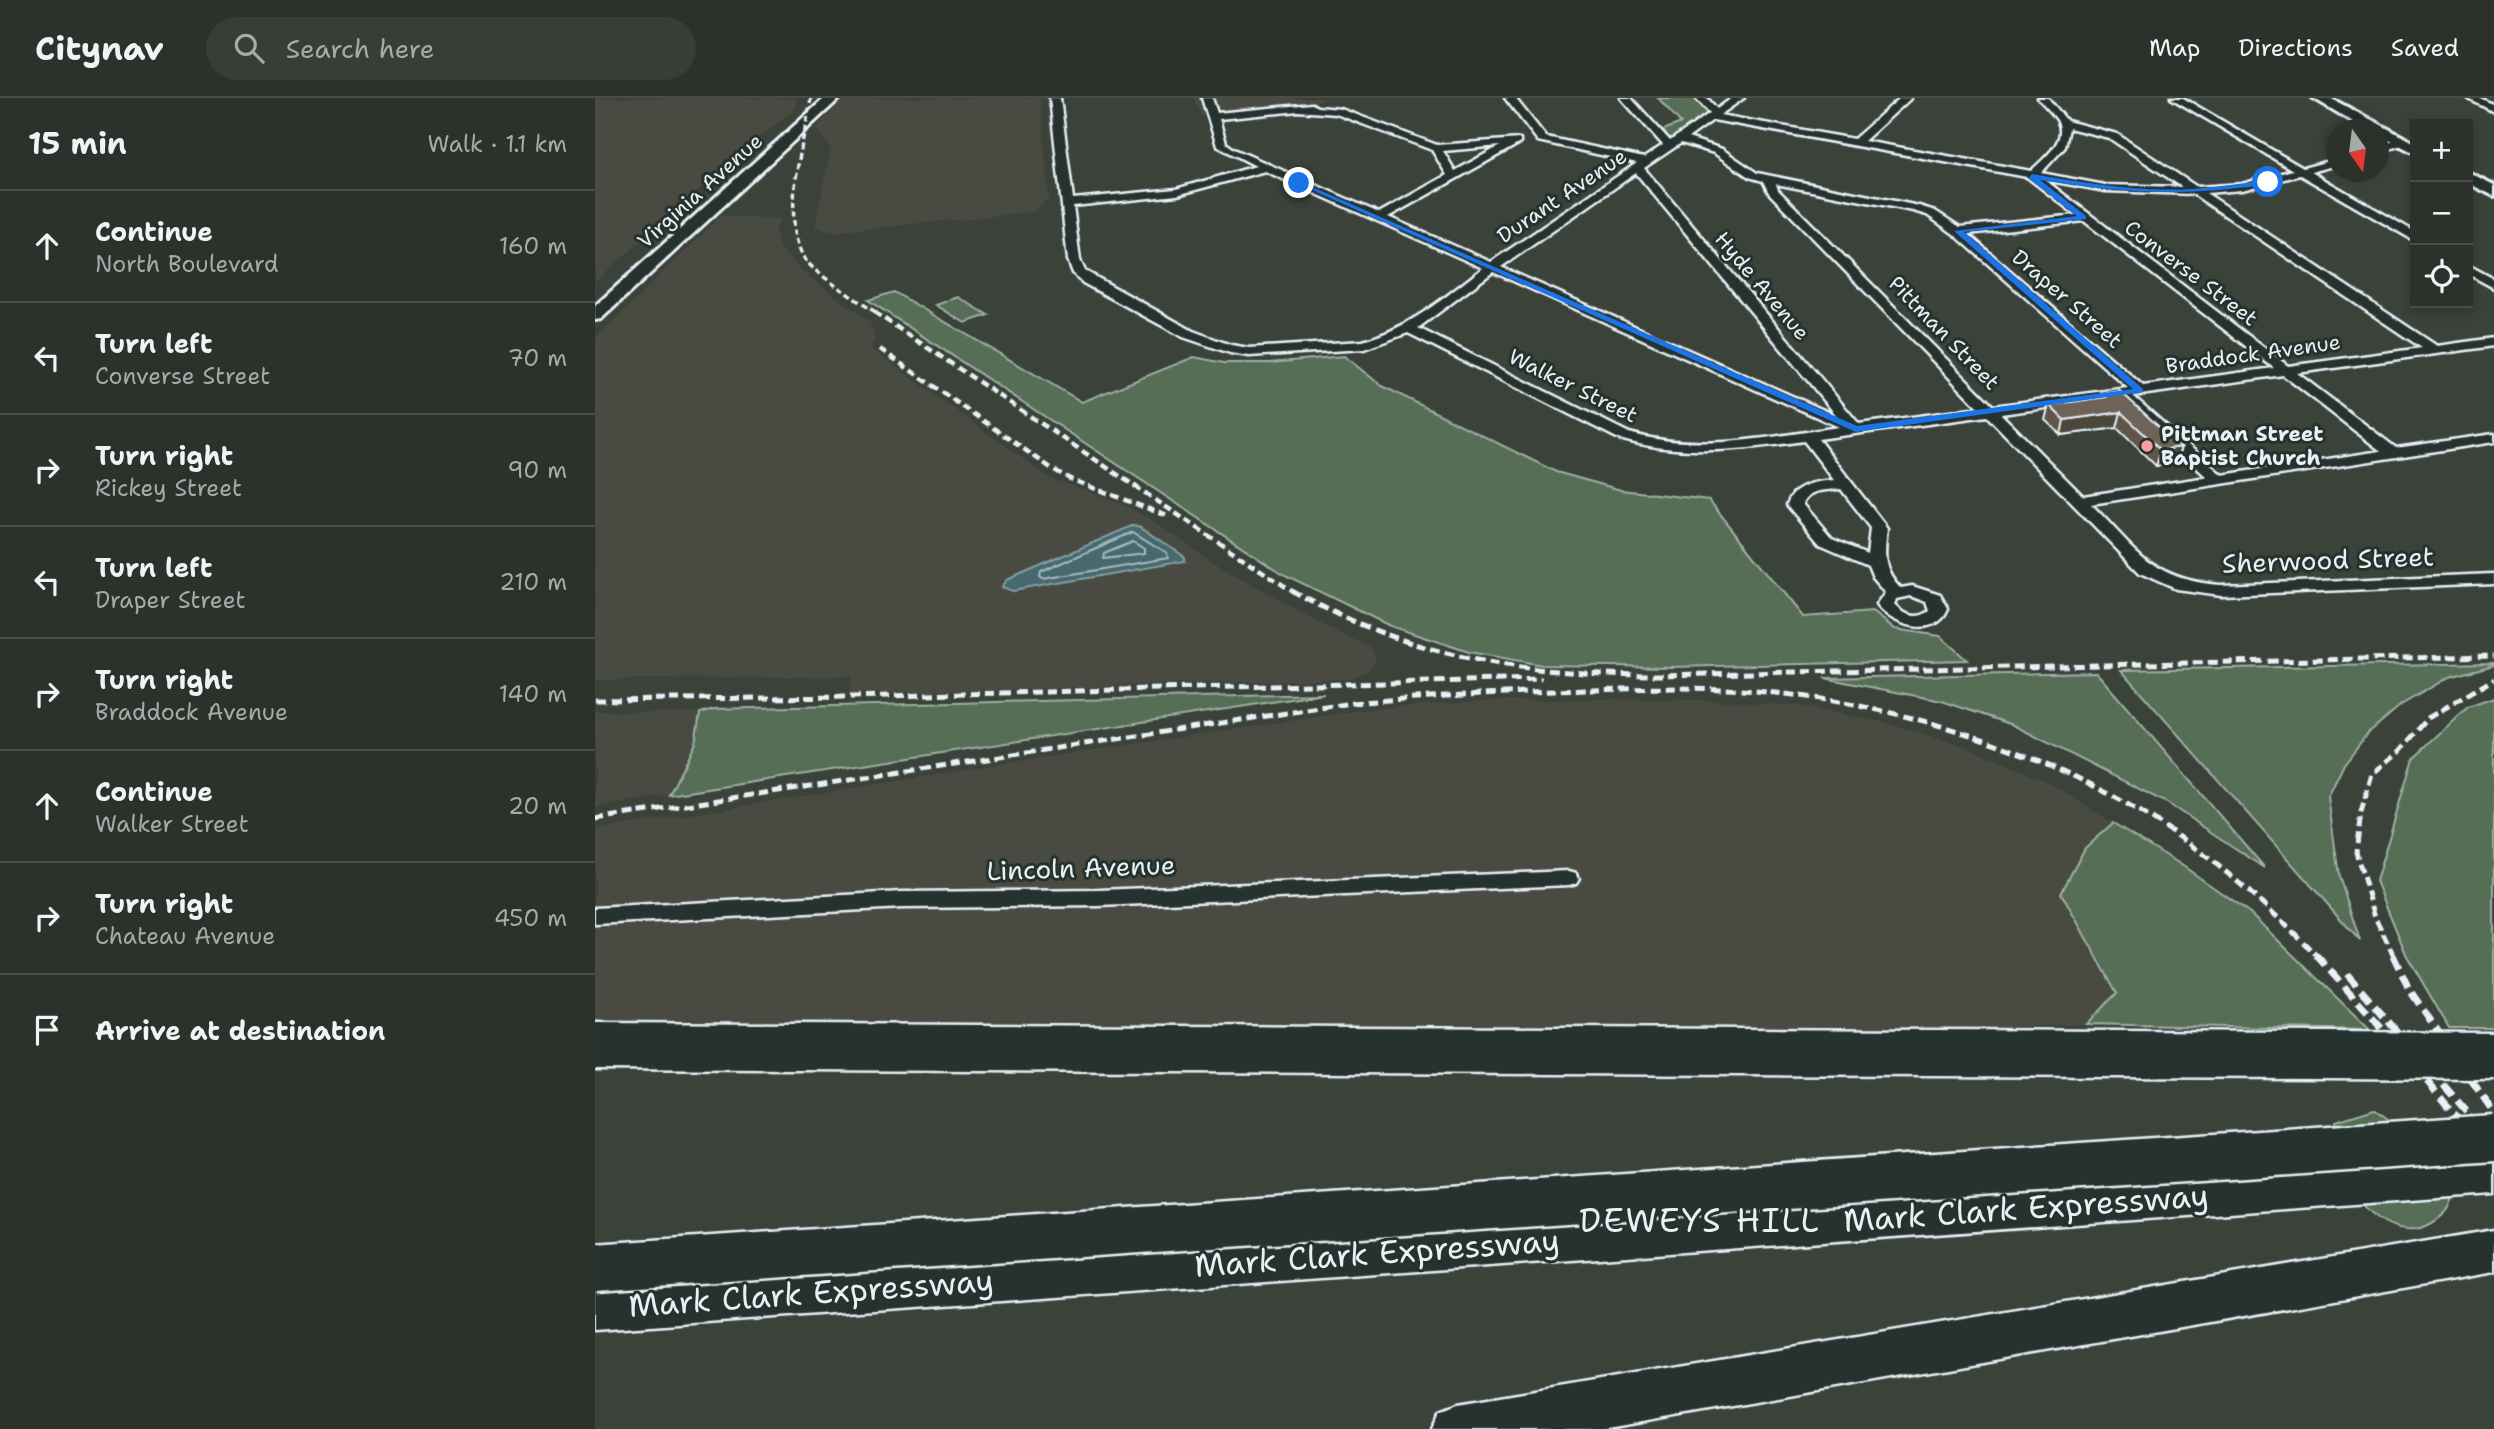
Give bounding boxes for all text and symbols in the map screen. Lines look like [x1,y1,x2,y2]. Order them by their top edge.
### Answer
search box [206,17,696,80]
text: Citynav [35,26,164,71]
icon: search [230,29,268,67]
text: Search here [286,31,434,66]
text: Map [2149,32,2200,64]
text: Directions [2238,32,2353,64]
text: Saved [2391,32,2459,64]
north arrow [2326,119,2389,182]
map controls [2410,119,2473,308]
button: + [2410,119,2473,182]
text: 15 min [28,123,127,164]
street label: Virginia Avenue [631,127,769,255]
text: Walk · 1.1 km [428,129,567,159]
street label: Durant Avenue [1492,142,1632,250]
route start [2252,166,2283,197]
route end [1283,167,1314,198]
button: − [2410,182,2473,245]
text: Continue [95,214,213,249]
street label: Converse Street [2119,214,2263,332]
street label: Hyde Avenue [1708,226,1816,346]
icon: ahead [28,227,66,265]
text: 160 m [499,231,567,261]
street label: Draper Street [2006,243,2128,355]
button: locate [2410,245,2473,308]
text: North Boulevard [95,249,279,279]
street label: Pittman Street [1882,270,2006,396]
text: Turn left [95,326,212,361]
street label: Braddock Avenue [2164,328,2342,380]
icon: left [28,339,66,377]
text: 70 m [508,343,567,373]
street label: Walker Street [1504,343,1642,429]
text: Converse Street [95,361,270,391]
place label: Pittman Street Baptist Church [2161,420,2324,472]
text: Turn right [95,438,233,473]
marker: Pittman Street Baptist Church [2139,438,2155,454]
icon: right [28,451,66,489]
text: 90 m [507,455,567,485]
text: Rickey Street [95,473,242,503]
street label: Sherwood Street [2221,538,2435,581]
text: Turn left [95,550,212,585]
icon: left [28,563,66,601]
text: 210 m [499,567,567,597]
text: Draper Street [95,585,246,615]
text: Turn right [95,662,233,697]
icon: right [28,675,66,713]
text: 140 m [499,679,567,709]
text: Braddock Avenue [95,697,288,727]
text: Continue [95,774,213,809]
icon: ahead [28,787,66,825]
text: 20 m [508,791,567,821]
text: Walker Street [95,809,249,839]
street label: Lincoln Avenue [986,847,1176,888]
text: Turn right [95,886,233,921]
icon: right [28,899,66,937]
text: 450 m [494,903,567,933]
text: Chateau Avenue [95,921,275,951]
icon: arrive [28,1011,66,1049]
text: Arrive at destination [95,1013,385,1048]
street label: Mark Clark Expressway [1842,1173,2210,1242]
district label: DEWEYS HILL [1579,1198,1821,1243]
street label: Mark Clark Expressway [1193,1218,1561,1287]
street label: Mark Clark Expressway [627,1258,995,1327]

